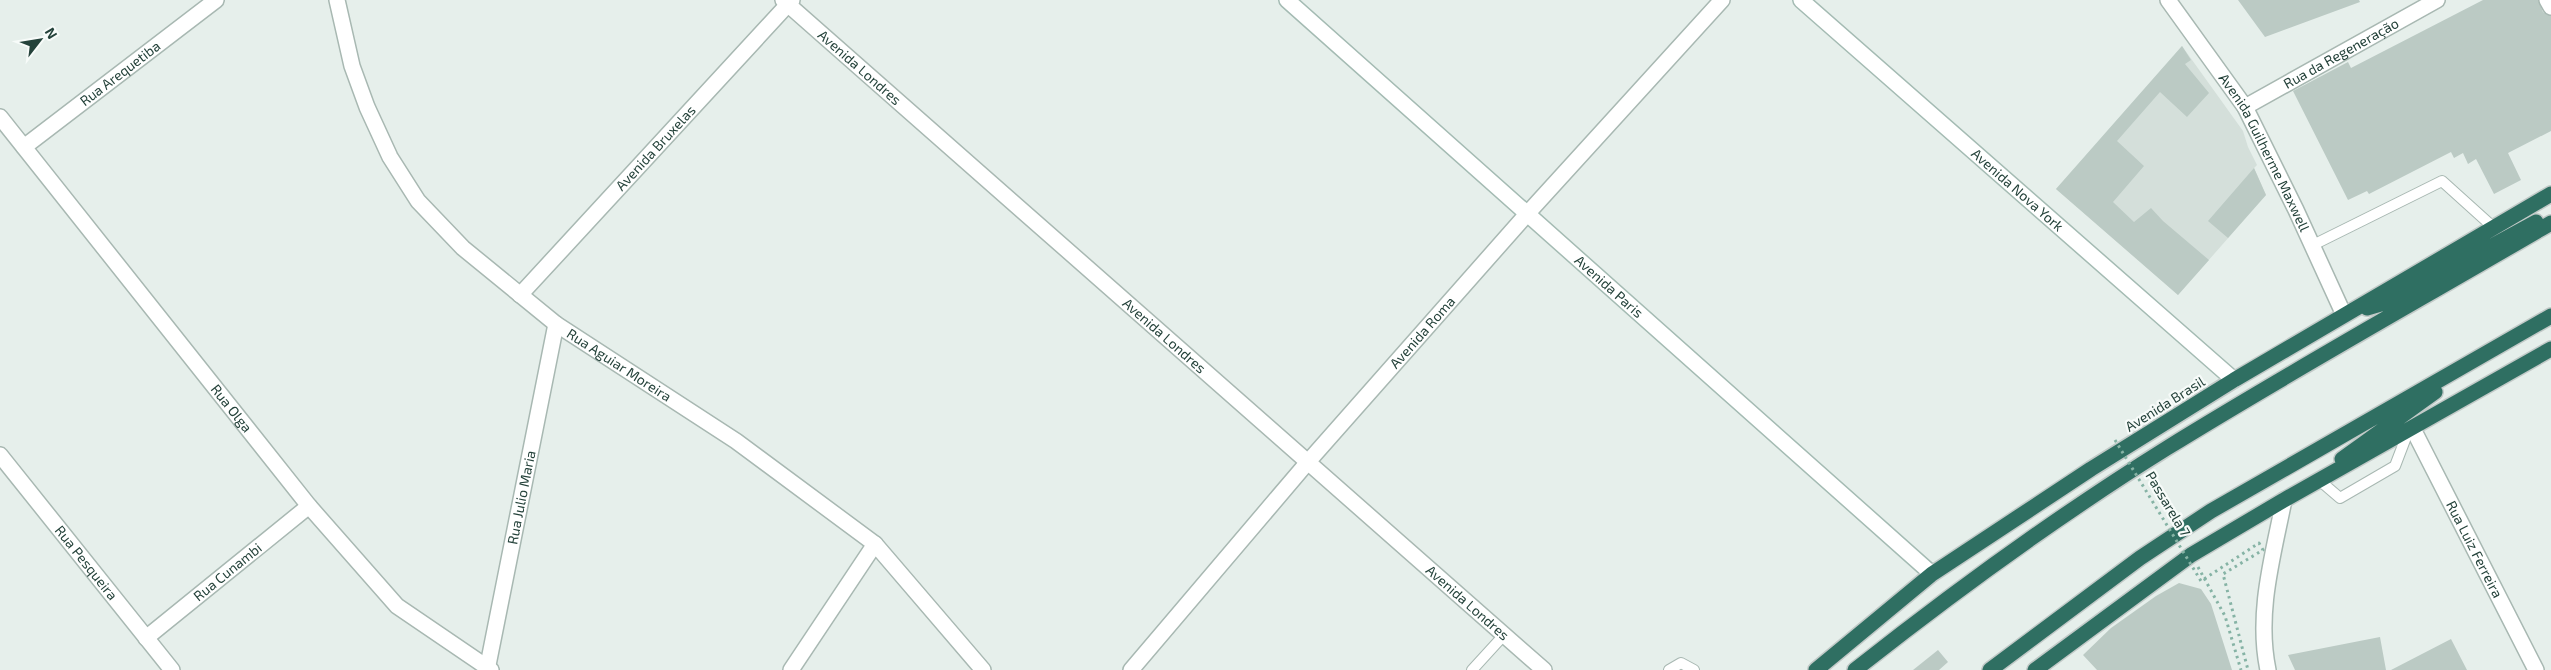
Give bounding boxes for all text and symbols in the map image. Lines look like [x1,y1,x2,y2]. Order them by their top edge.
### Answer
street label: Rua da Regeneração [2280,14,2401,92]
north arrow [15,15,65,65]
text: N [42,24,61,42]
street label: Avenida Londres [815,26,905,108]
street label: Rua Arequetiba [76,37,163,109]
street label: Avenida Guilherme Maxwell [2215,70,2314,235]
street label: Avenida Bruxelas [612,101,699,194]
street label: Avenida Nova York [1968,145,2067,235]
street label: Avenida Paris [1572,251,1647,321]
street label: Avenida Roma [1386,293,1458,372]
street label: Avenida Londres [1120,294,1210,376]
street label: Rua Aguiar Moreira [564,324,675,405]
street label: Avenida Brasil [2122,372,2208,435]
street label: Rua Olga [208,381,256,435]
street label: Rua Julio Maria [503,449,539,546]
street label: Passarela 7 [2142,468,2194,539]
street label: Rua Luiz Ferreira [2443,498,2507,600]
street label: Rua Pesqueira [52,522,122,603]
street label: Rua Cunambi [190,539,265,604]
street label: Avenida Londres [1423,561,1513,643]

